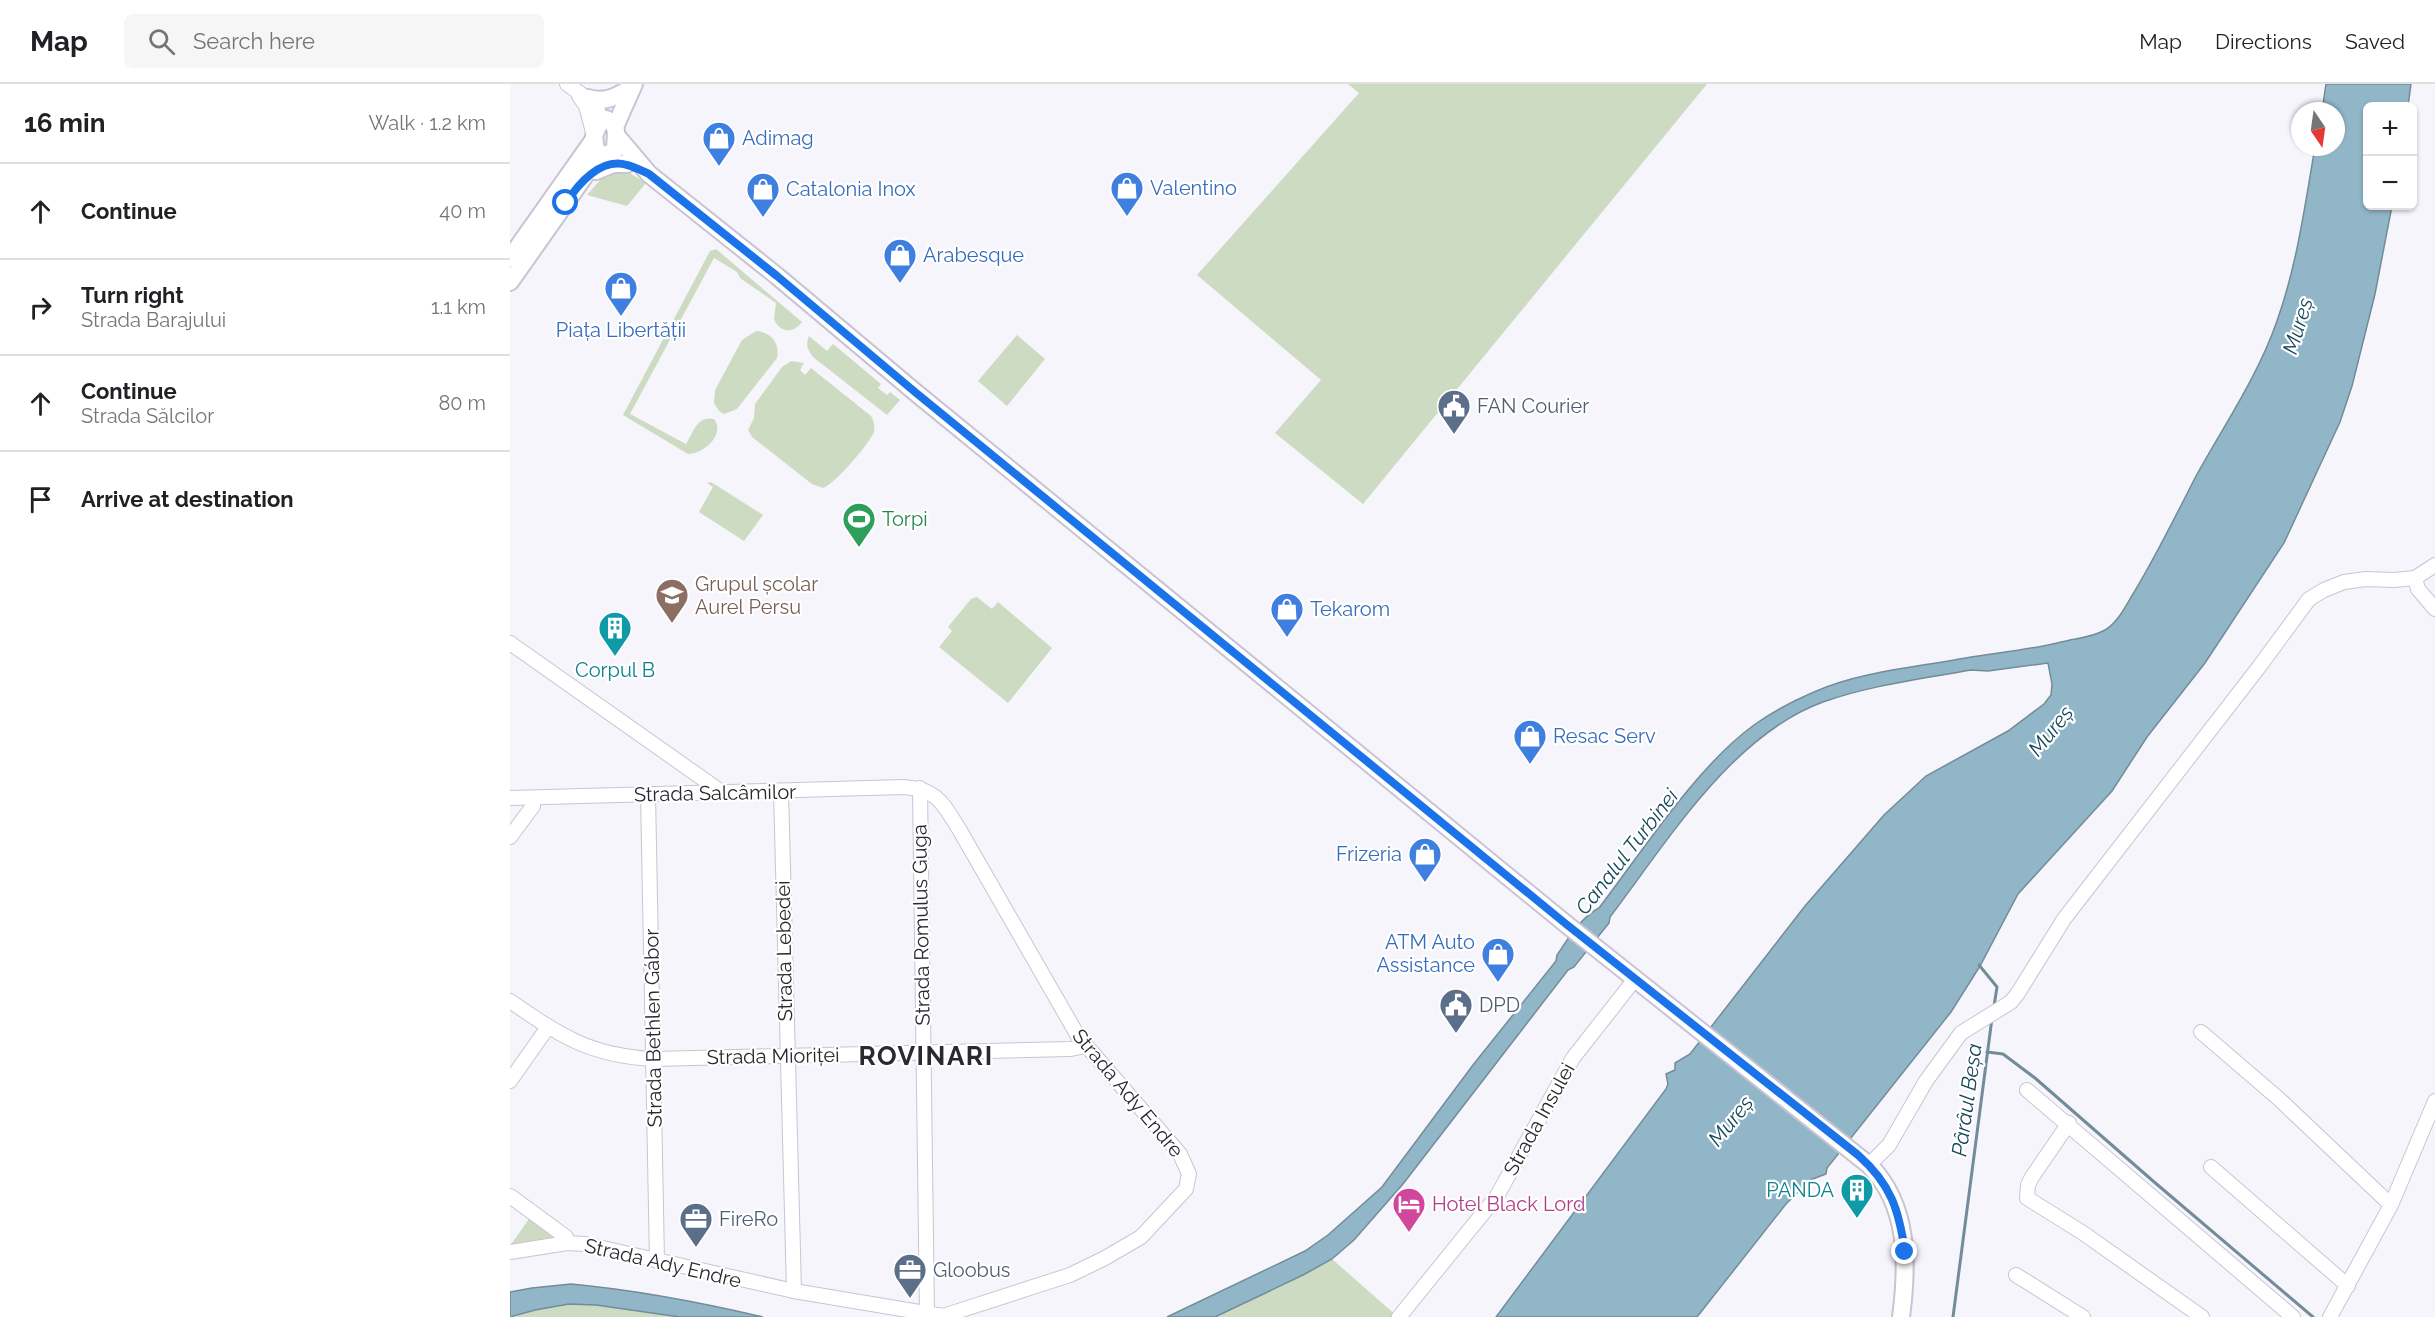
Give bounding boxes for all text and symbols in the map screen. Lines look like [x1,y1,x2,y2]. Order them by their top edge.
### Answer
search box [124,14,544,68]
text: Map [30,25,88,58]
icon: search [145,25,178,58]
text: Search here [193,28,315,54]
text: Map [2139,29,2182,54]
text: Directions [2215,29,2312,54]
text: Saved [2345,29,2405,54]
north arrow [2291,102,2345,156]
map controls [2363,102,2417,210]
button: + [2363,102,2417,156]
text: 16 min [24,108,105,138]
text: Walk · 1.2 km [368,111,486,135]
shop icon: Adimag [701,120,737,167]
place label: Adimag [742,126,814,150]
button: − [2363,156,2417,210]
shop icon: Valentino [1109,170,1145,217]
shop icon: Catalonia Inox [745,171,781,218]
place label: Valentino [1150,176,1237,200]
place label: Catalonia Inox [786,177,916,201]
route start [552,189,578,215]
icon: ahead [24,195,57,228]
text: Continue [81,198,177,224]
text: 40 m [439,199,486,223]
shop icon: Arabesque [882,237,918,284]
place label: Arabesque [923,243,1024,267]
shop icon: Piața Libertății [603,270,639,317]
text: Turn right [81,282,184,308]
icon: right [24,291,57,324]
text: 1.1 km [431,295,486,319]
water label: Mureș [2277,295,2318,357]
text: Strada Barajului [81,308,226,332]
place label: Piața Libertății [556,318,686,342]
text: Continue [81,378,177,404]
icon: ahead [24,387,57,420]
public building icon: FAN Courier [1436,388,1472,435]
text: 80 m [438,391,486,415]
place label: FAN Courier [1477,394,1589,418]
text: Strada Sălcilor [81,404,214,428]
icon: arrive [24,483,57,516]
text: Arrive at destination [81,486,294,512]
sports icon: Torpi [841,501,877,548]
place label: Torpi [882,507,928,531]
place label: Grupul școlar Aurel Persu [695,572,818,619]
school or university icon: Grupul școlar Aurel Persu [654,577,690,624]
shop icon: Tekarom [1269,591,1305,638]
place label: Tekarom [1310,597,1390,621]
building icon: Corpul B [597,610,633,657]
place label: Corpul B [575,658,655,682]
water label: Mureș [2023,700,2079,761]
shop icon: Resac Serv [1512,718,1548,765]
place label: Resac Serv [1553,724,1656,748]
street label: Strada Salcâmilor [634,780,796,806]
water label: Canalul Turbinei [1570,784,1684,919]
street label: Strada Romulus Guga [907,824,935,1026]
shop icon: Frizeria [1407,836,1443,883]
place label: Frizeria [1336,842,1402,866]
street label: Strada Lebedei [771,880,797,1022]
street label: Strada Bethlen Gábor [639,928,667,1128]
place label: ATM Auto Assistance [1376,930,1475,977]
shop icon: ATM Auto Assistance [1480,936,1516,983]
public building icon: DPD [1438,987,1474,1034]
place label: DPD [1479,993,1520,1017]
street label: Strada Ady Endre [1067,1024,1189,1162]
district label: ROVINARI [858,1041,994,1071]
water label: Pârâul Beșa [1946,1042,1987,1158]
street label: Strada Mioriței [706,1043,840,1069]
street label: Strada Insulei [1498,1059,1580,1179]
water label: Mureș [1703,1090,1759,1151]
building icon: PANDA [1839,1172,1875,1219]
place label: PANDA [1766,1178,1834,1202]
hotel icon: Hotel Black Lord [1391,1186,1427,1233]
place label: Hotel Black Lord [1432,1192,1585,1216]
office icon: FireRo [678,1201,714,1248]
place label: FireRo [719,1207,778,1231]
street label: Strada Ady Endre [582,1233,744,1293]
route end [1891,1238,1917,1264]
office icon: Gloobus [892,1252,928,1299]
place label: Gloobus [933,1258,1010,1282]

